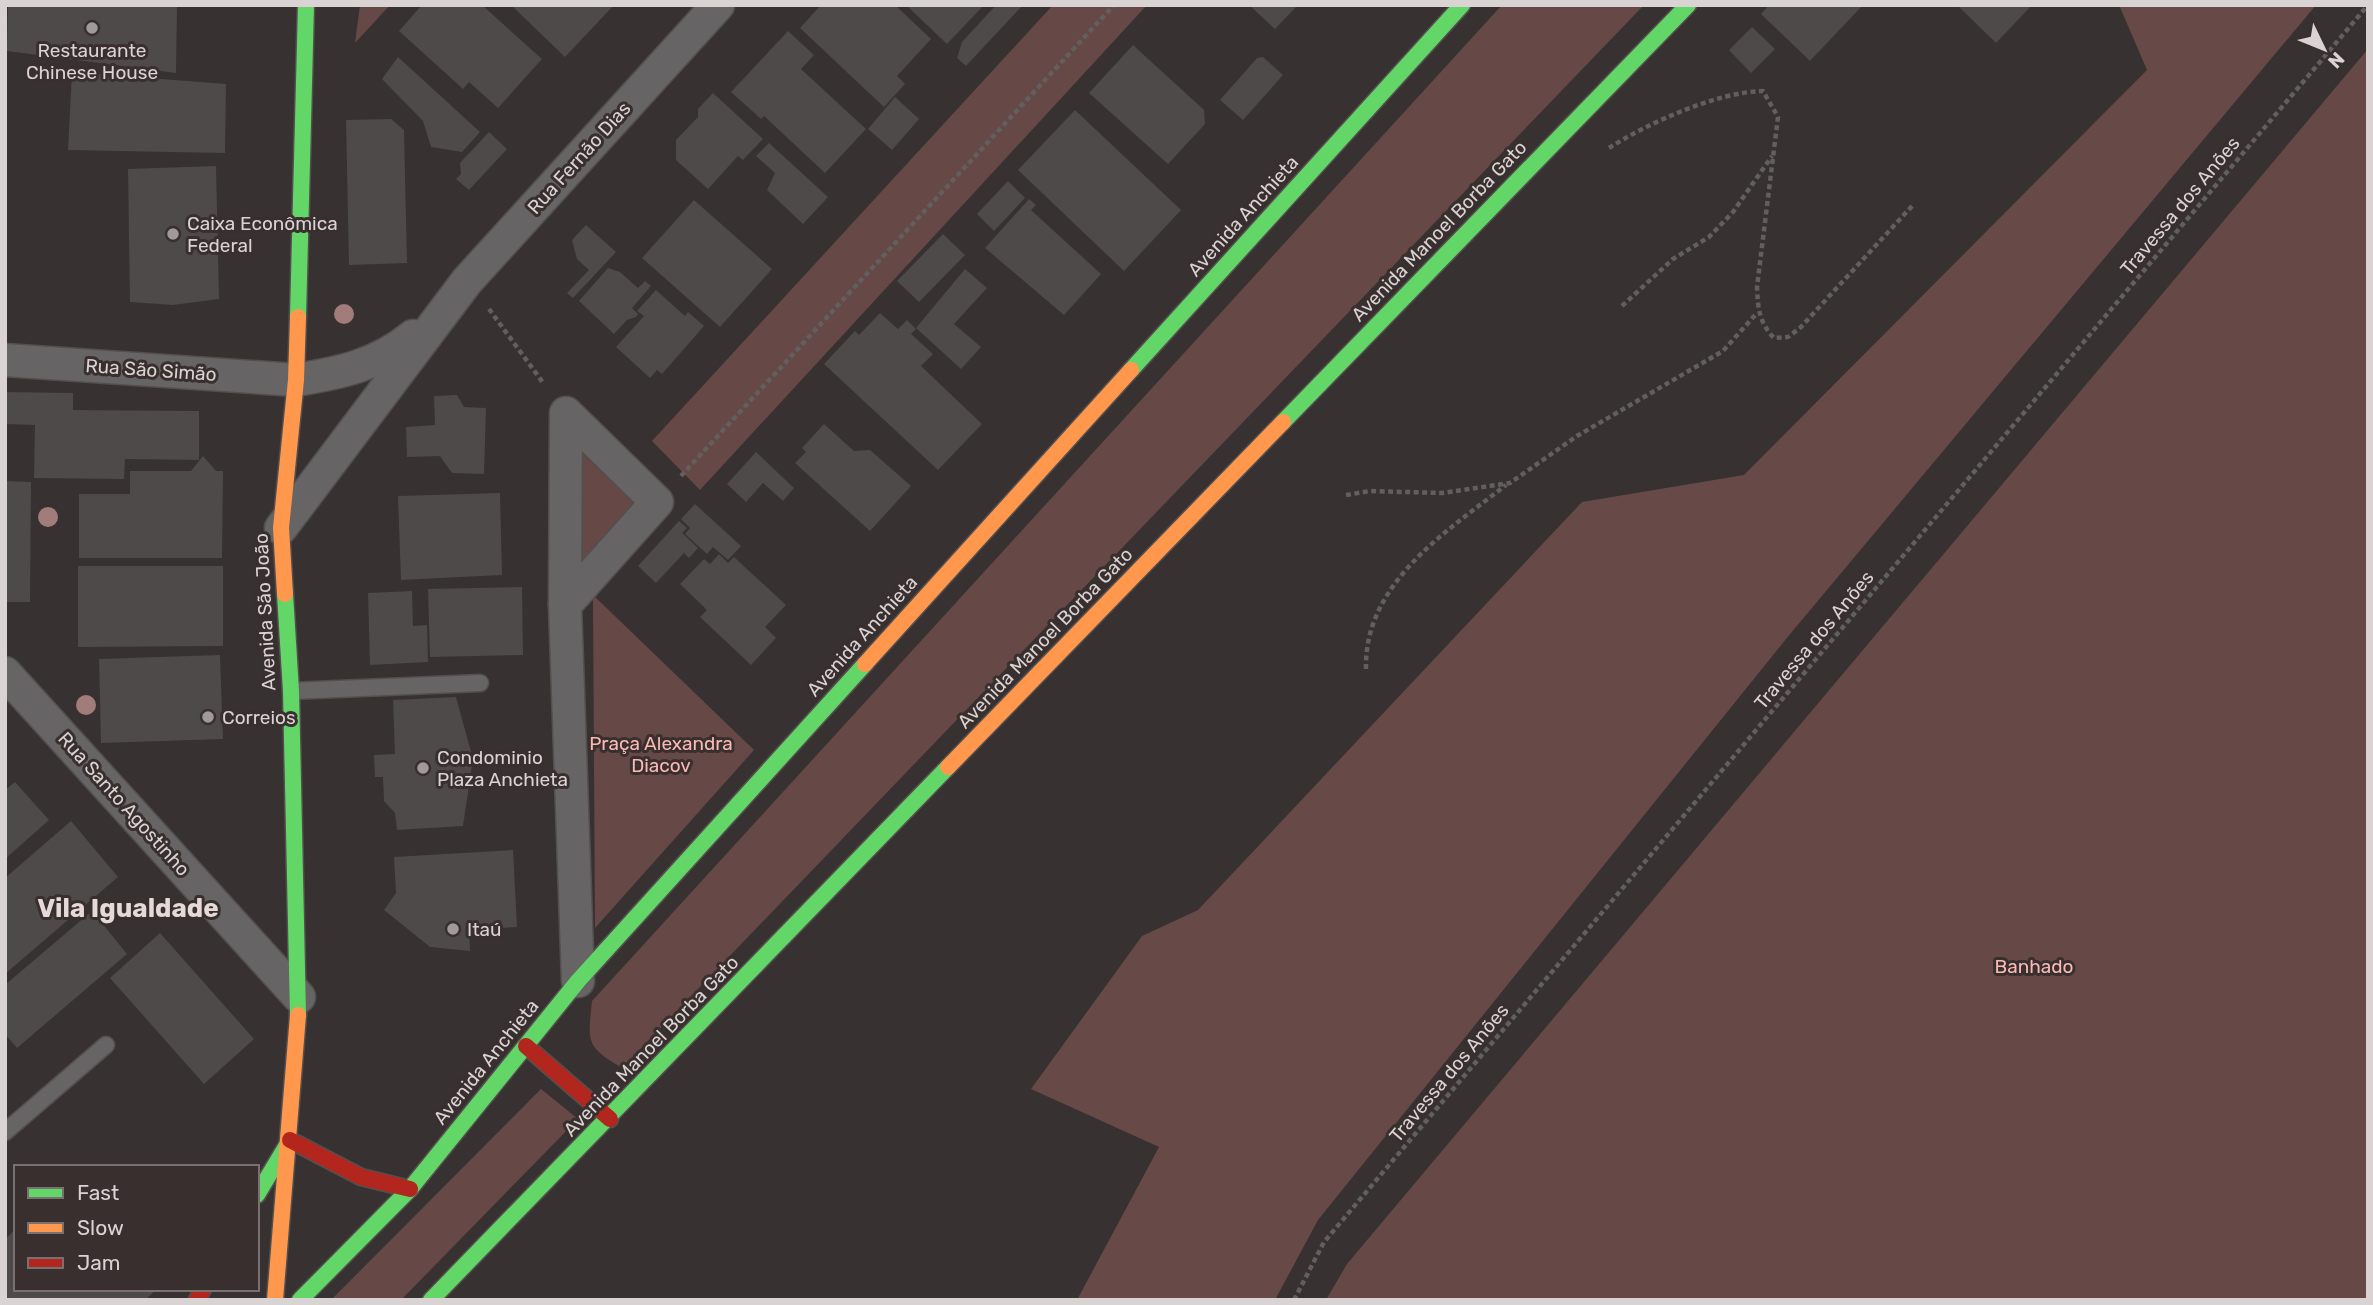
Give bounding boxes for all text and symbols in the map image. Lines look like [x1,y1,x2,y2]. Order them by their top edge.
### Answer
north arrow [2289,14,2359,84]
marker: Restaurante Chinese House [84,20,100,36]
place label: Restaurante Chinese House [26,39,158,84]
text: N [2323,47,2349,73]
street label: Rua Fernão Dias [523,97,635,219]
street label: Travessa dos Anões [2115,132,2245,280]
street label: Avenida Manoel Borba Gato [1347,136,1531,326]
street label: Avenida Anchieta [1183,151,1303,281]
place label: Caixa Econômica Federal [187,212,338,257]
marker: Caixa Econômica Federal [165,226,181,242]
street label: Rua São Simão [85,354,217,386]
street label: Avenida São João [249,533,281,691]
street label: Avenida Manoel Borba Gato [953,543,1137,733]
street label: Travessa dos Anões [1749,566,1879,714]
street label: Avenida Anchieta [802,571,922,701]
place label: Correios [222,706,296,729]
marker: Correios [200,709,216,725]
street label: Rua Santo Agostinho [53,727,195,881]
park label: Praça Alexandra Diacov [589,732,733,777]
place label: Condominio Plaza Anchieta [437,746,568,791]
marker: Condominio Plaza Anchieta [415,760,431,776]
district label: Vila Igualdade [37,893,219,924]
place label: Itaú [467,918,502,941]
marker: Itaú [445,921,461,937]
street label: Avenida Manoel Borba Gato [559,951,743,1141]
park label: Banhado [1995,955,2073,978]
street label: Avenida Anchieta [428,995,544,1129]
street label: Travessa dos Anões [1384,999,1514,1147]
legend [14,1165,259,1291]
text: Fast [77,1180,119,1205]
text: Slow [77,1215,124,1240]
text: Jam [77,1250,121,1275]

